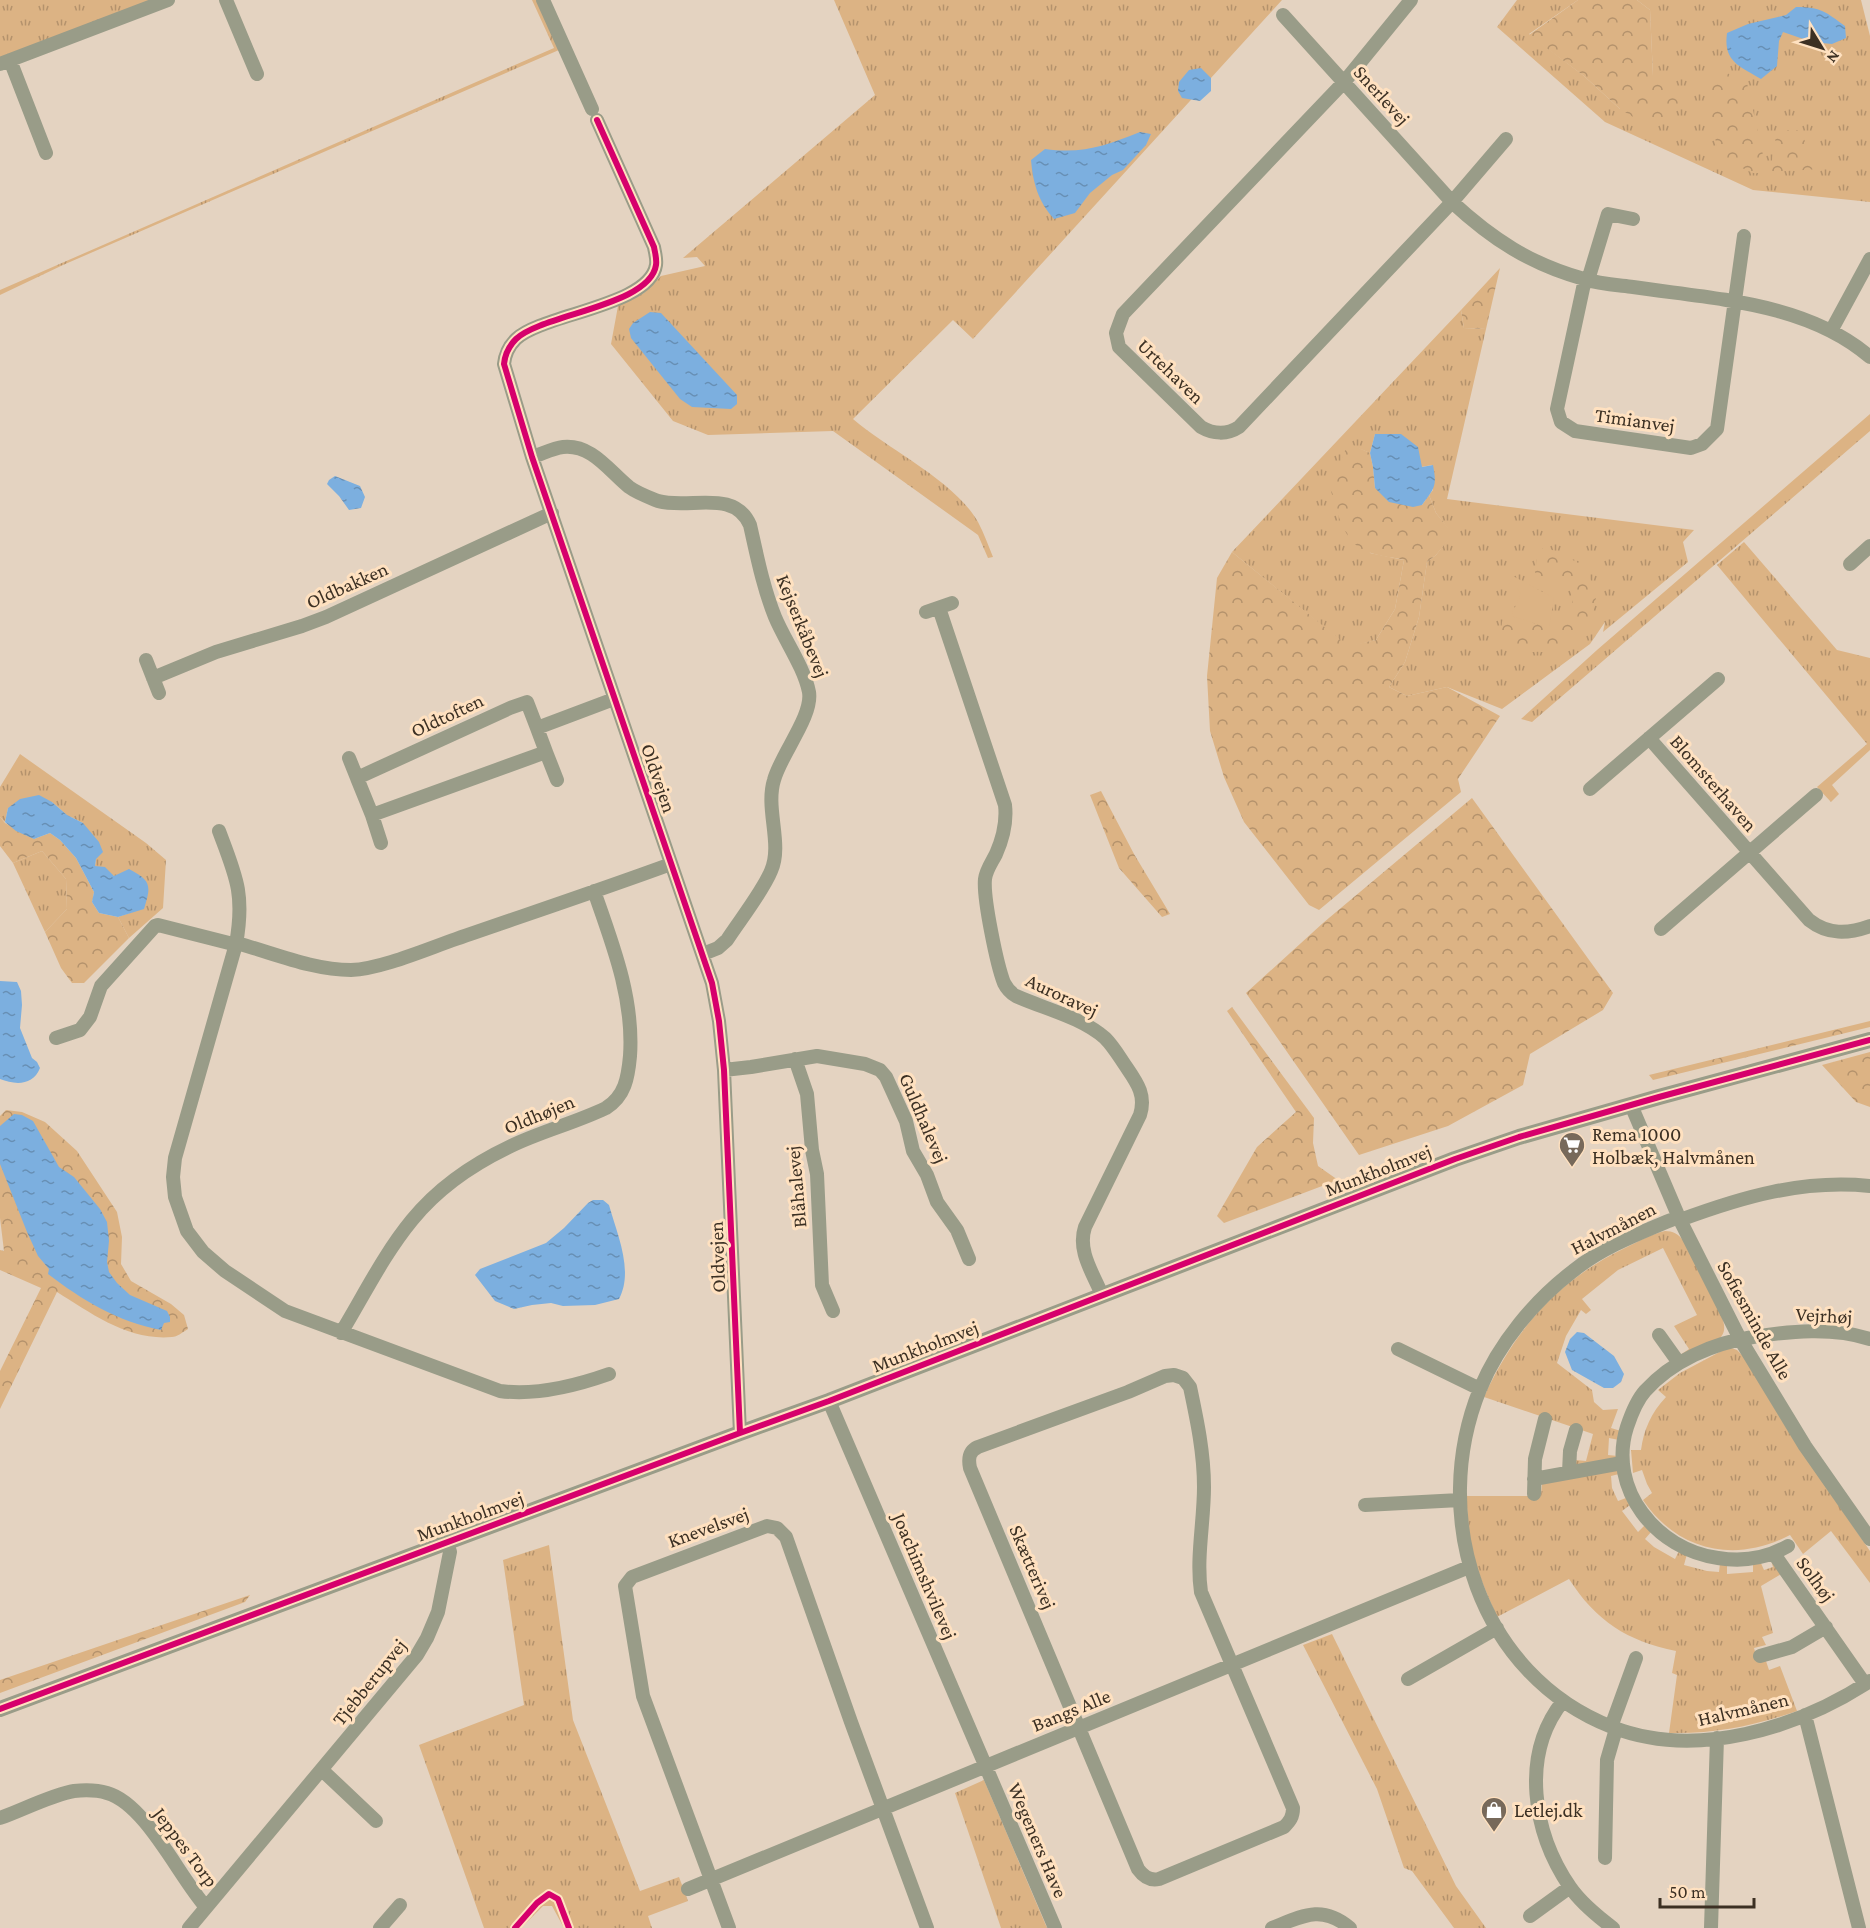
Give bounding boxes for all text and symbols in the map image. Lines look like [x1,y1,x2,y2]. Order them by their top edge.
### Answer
north arrow [1792,18,1852,78]
text: N [1823,47,1843,67]
street label: Snerlevej [1349,61,1414,130]
street label: Urtehaven [1133,334,1209,408]
street label: Timianvej [1594,404,1676,437]
street label: Oldbakken [303,557,392,613]
street label: Kejserkåbevej [771,571,834,681]
street label: Oldtoften [407,689,487,741]
street label: Blomsterhaven [1666,730,1762,836]
street label: Oldvejen [636,741,681,816]
street label: Auroravej [1022,969,1102,1022]
street label: Guldhalevej [894,1070,953,1167]
street label: Oldhøjen [500,1090,578,1139]
place label: Rema 1000 Holbæk, Halvmånen [1592,1123,1755,1168]
supermarket icon: Rema 1000 Holbæk, Halvmånen [1557,1130,1587,1168]
street label: Munkholmvej [1322,1140,1435,1201]
street label: Blåhalevej [781,1145,812,1229]
street label: Halvmånen [1567,1197,1659,1259]
street label: Oldvejen [705,1221,730,1293]
street label: Sofiesminde Alle [1713,1257,1797,1383]
street label: Vejrhøj [1795,1303,1853,1328]
street label: Munkholmvej [869,1316,982,1377]
street label: Munkholmvej [414,1486,527,1546]
street label: Knevelsvej [664,1502,752,1553]
street label: Joachimshvilevej [887,1508,962,1643]
street label: Skætterivej [1004,1522,1061,1613]
street label: Solhøj [1792,1552,1840,1606]
street label: Tjebberupvej [328,1634,411,1730]
street label: Bangs Alle [1029,1684,1114,1737]
street label: Halvmånen [1695,1688,1791,1730]
street label: Wegeners Have [1003,1779,1072,1901]
shop icon: Letlej.dk [1479,1795,1509,1833]
place label: Letlej.dk [1514,1799,1583,1822]
street label: Jeppes Torp [147,1801,223,1892]
scale bar [1660,1871,1754,1909]
text: 50 m [1669,1882,1706,1902]

